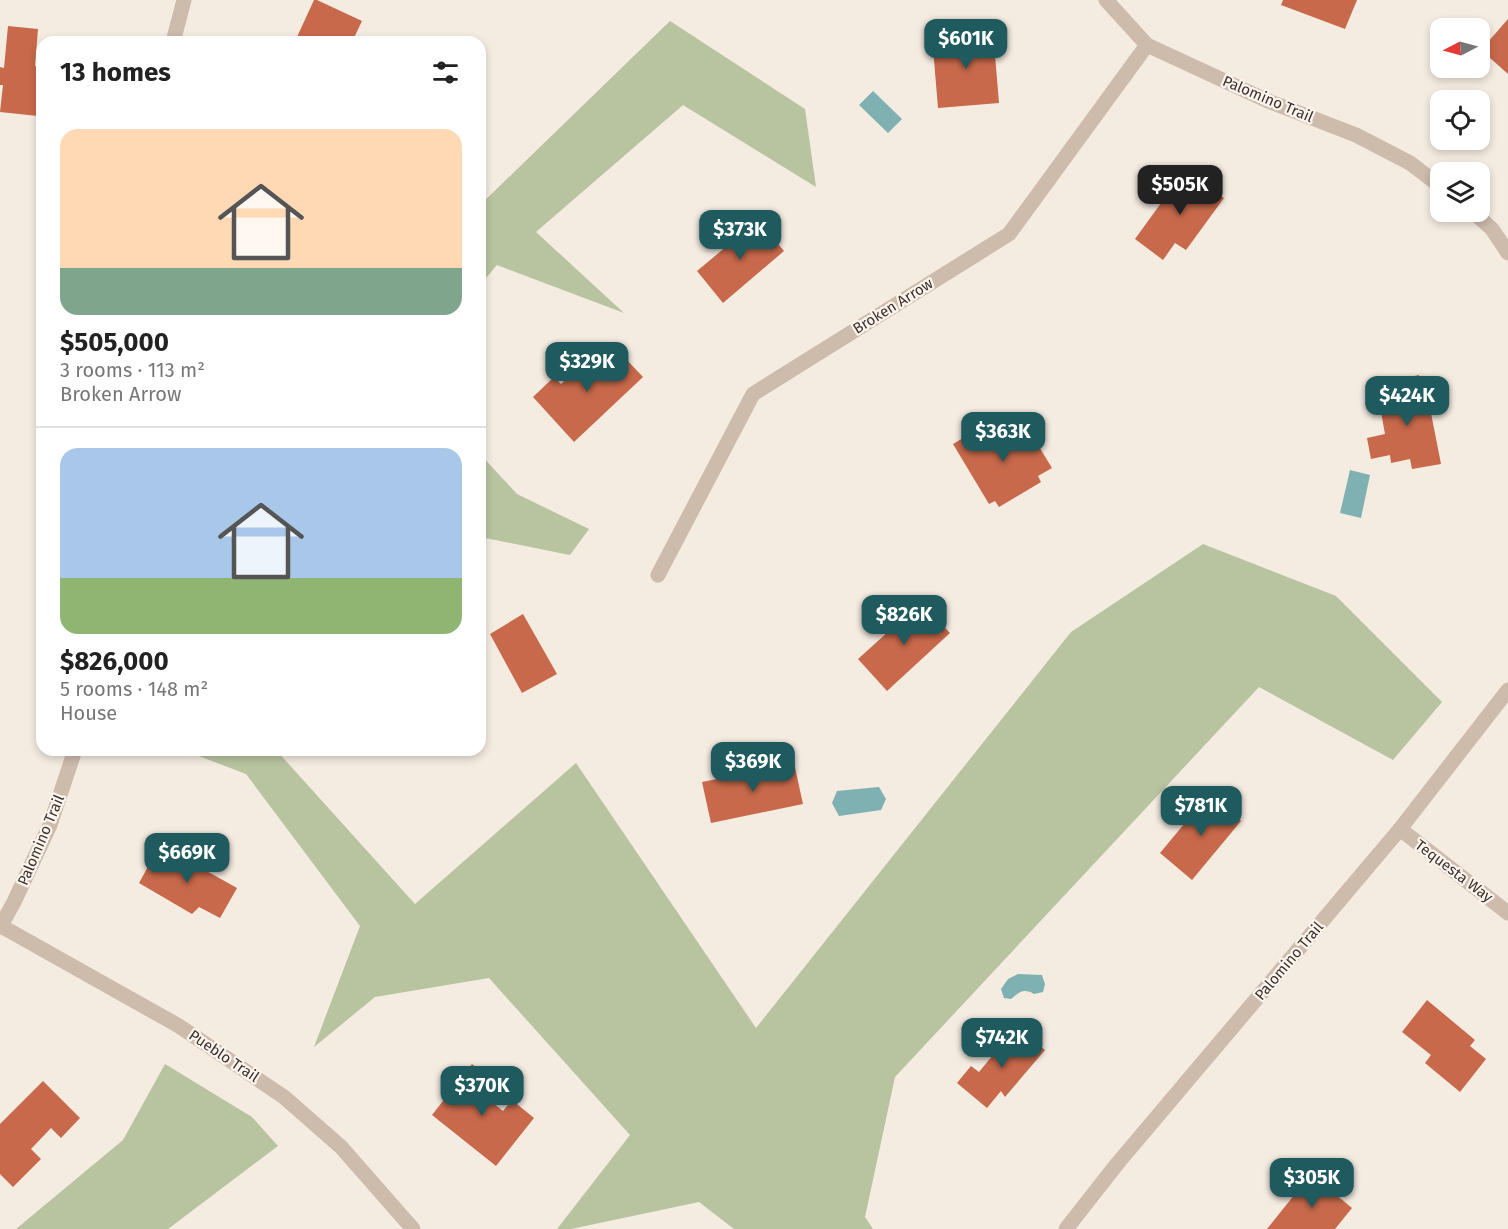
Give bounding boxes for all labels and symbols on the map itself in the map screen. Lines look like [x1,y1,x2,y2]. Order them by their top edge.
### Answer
north arrow [1430,18,1490,78]
pin: $601K [924,19,1008,70]
street label: Palomino Trail [1220,72,1317,126]
pin: $505K [1138,165,1222,216]
pin: $373K [698,210,782,261]
street label: Broken Arrow [850,274,937,338]
pin: $329K [545,342,629,393]
pin: $424K [1365,376,1449,427]
pin: $363K [961,412,1045,463]
pin: $826K [862,595,946,646]
pin: $369K [711,742,795,793]
pin: $781K [1159,786,1243,837]
street label: Palomino Trail [14,791,68,888]
pin: $669K [145,833,229,884]
street label: Tequesta Way [1412,836,1497,906]
street label: Palomino Trail [1251,918,1327,1004]
pin: $742K [960,1018,1044,1069]
street label: Pueblo Trail [186,1026,263,1086]
pin: $370K [440,1066,524,1117]
pin: $305K [1270,1158,1354,1209]

